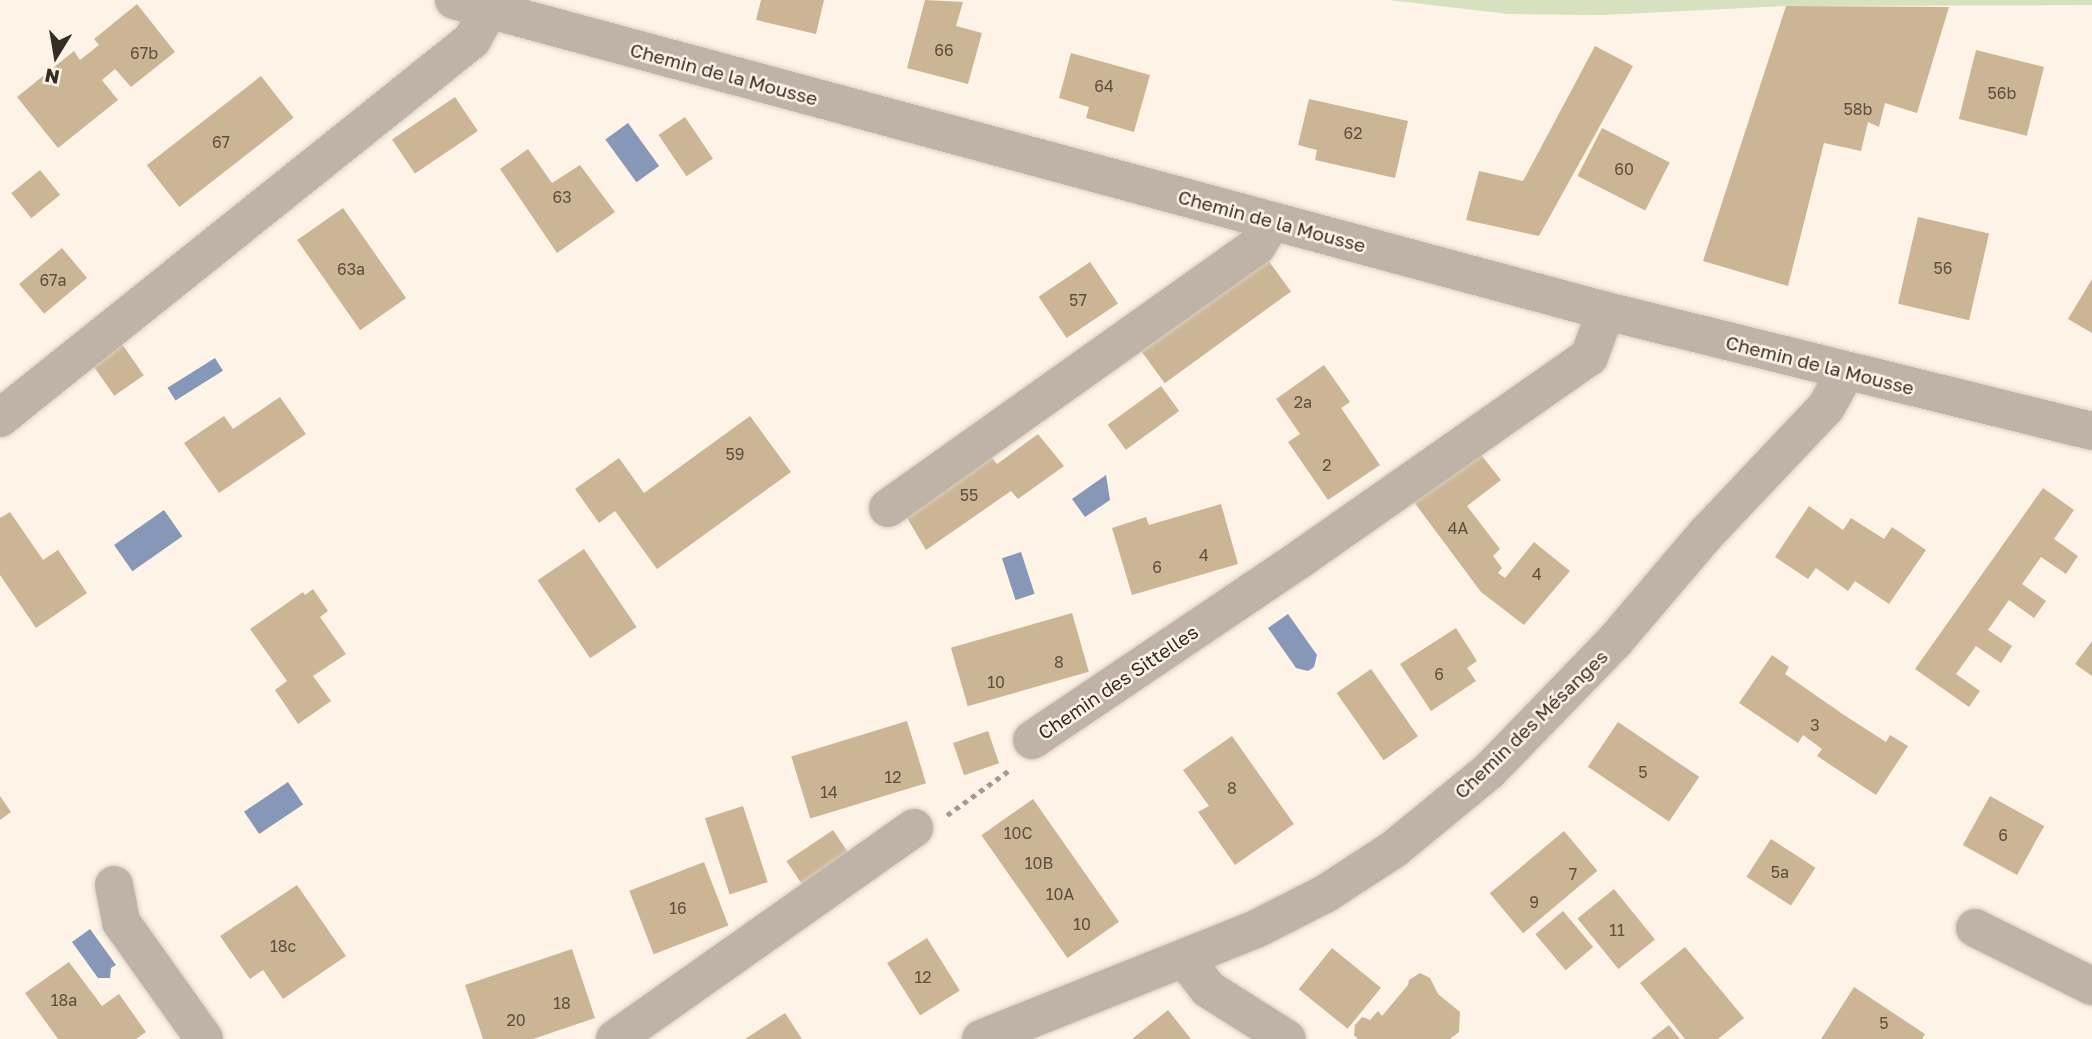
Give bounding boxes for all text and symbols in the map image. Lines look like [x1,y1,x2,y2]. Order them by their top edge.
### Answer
north arrow [21,21,91,91]
street label: Chemin de la Mousse [628,38,820,110]
house number: 66 [934,40,954,60]
house number: 67b [130,43,158,63]
text: N [43,64,61,90]
house number: 64 [1094,76,1114,96]
house number: 56b [1988,83,2016,103]
house number: 58b [1844,99,1872,119]
house number: 62 [1344,123,1362,143]
house number: 67 [212,132,230,152]
house number: 60 [1614,159,1634,179]
street label: Chemin de la Mousse [1176,185,1368,257]
house number: 63 [552,187,572,207]
house number: 56 [1934,258,1952,278]
house number: 63a [337,259,365,279]
house number: 67a [39,270,67,290]
house number: 57 [1069,290,1087,310]
street label: Chemin de la Mousse [1723,331,1917,399]
house number: 2a [1294,392,1312,412]
house number: 59 [726,444,744,464]
house number: 2 [1322,455,1332,475]
house number: 55 [960,485,978,505]
house number: 4A [1448,518,1468,538]
house number: 4 [1199,545,1209,565]
house number: 6 [1152,557,1162,577]
house number: 4 [1532,564,1542,584]
street label: Chemin des Sittelles [1034,620,1202,744]
street label: Chemin des Mésanges [1450,645,1612,803]
house number: 8 [1054,652,1064,672]
house number: 6 [1434,664,1444,684]
house number: 10 [987,672,1005,692]
house number: 3 [1810,715,1820,735]
house number: 5 [1638,762,1648,782]
house number: 12 [884,767,902,787]
house number: 8 [1227,778,1237,798]
house number: 14 [820,782,838,802]
house number: 10C [1004,823,1032,843]
house number: 6 [1998,825,2008,845]
house number: 10B [1025,853,1053,873]
house number: 5a [1771,862,1789,882]
house number: 7 [1569,864,1577,884]
house number: 10A [1046,884,1074,904]
house number: 9 [1529,892,1539,912]
house number: 16 [669,898,687,918]
house number: 10 [1073,914,1091,934]
house number: 11 [1609,920,1625,940]
house number: 18c [270,936,296,956]
house number: 12 [914,967,932,987]
house number: 18a [51,990,77,1010]
house number: 18 [553,993,571,1013]
house number: 20 [506,1010,526,1030]
house number: 5 [1879,1013,1889,1033]

